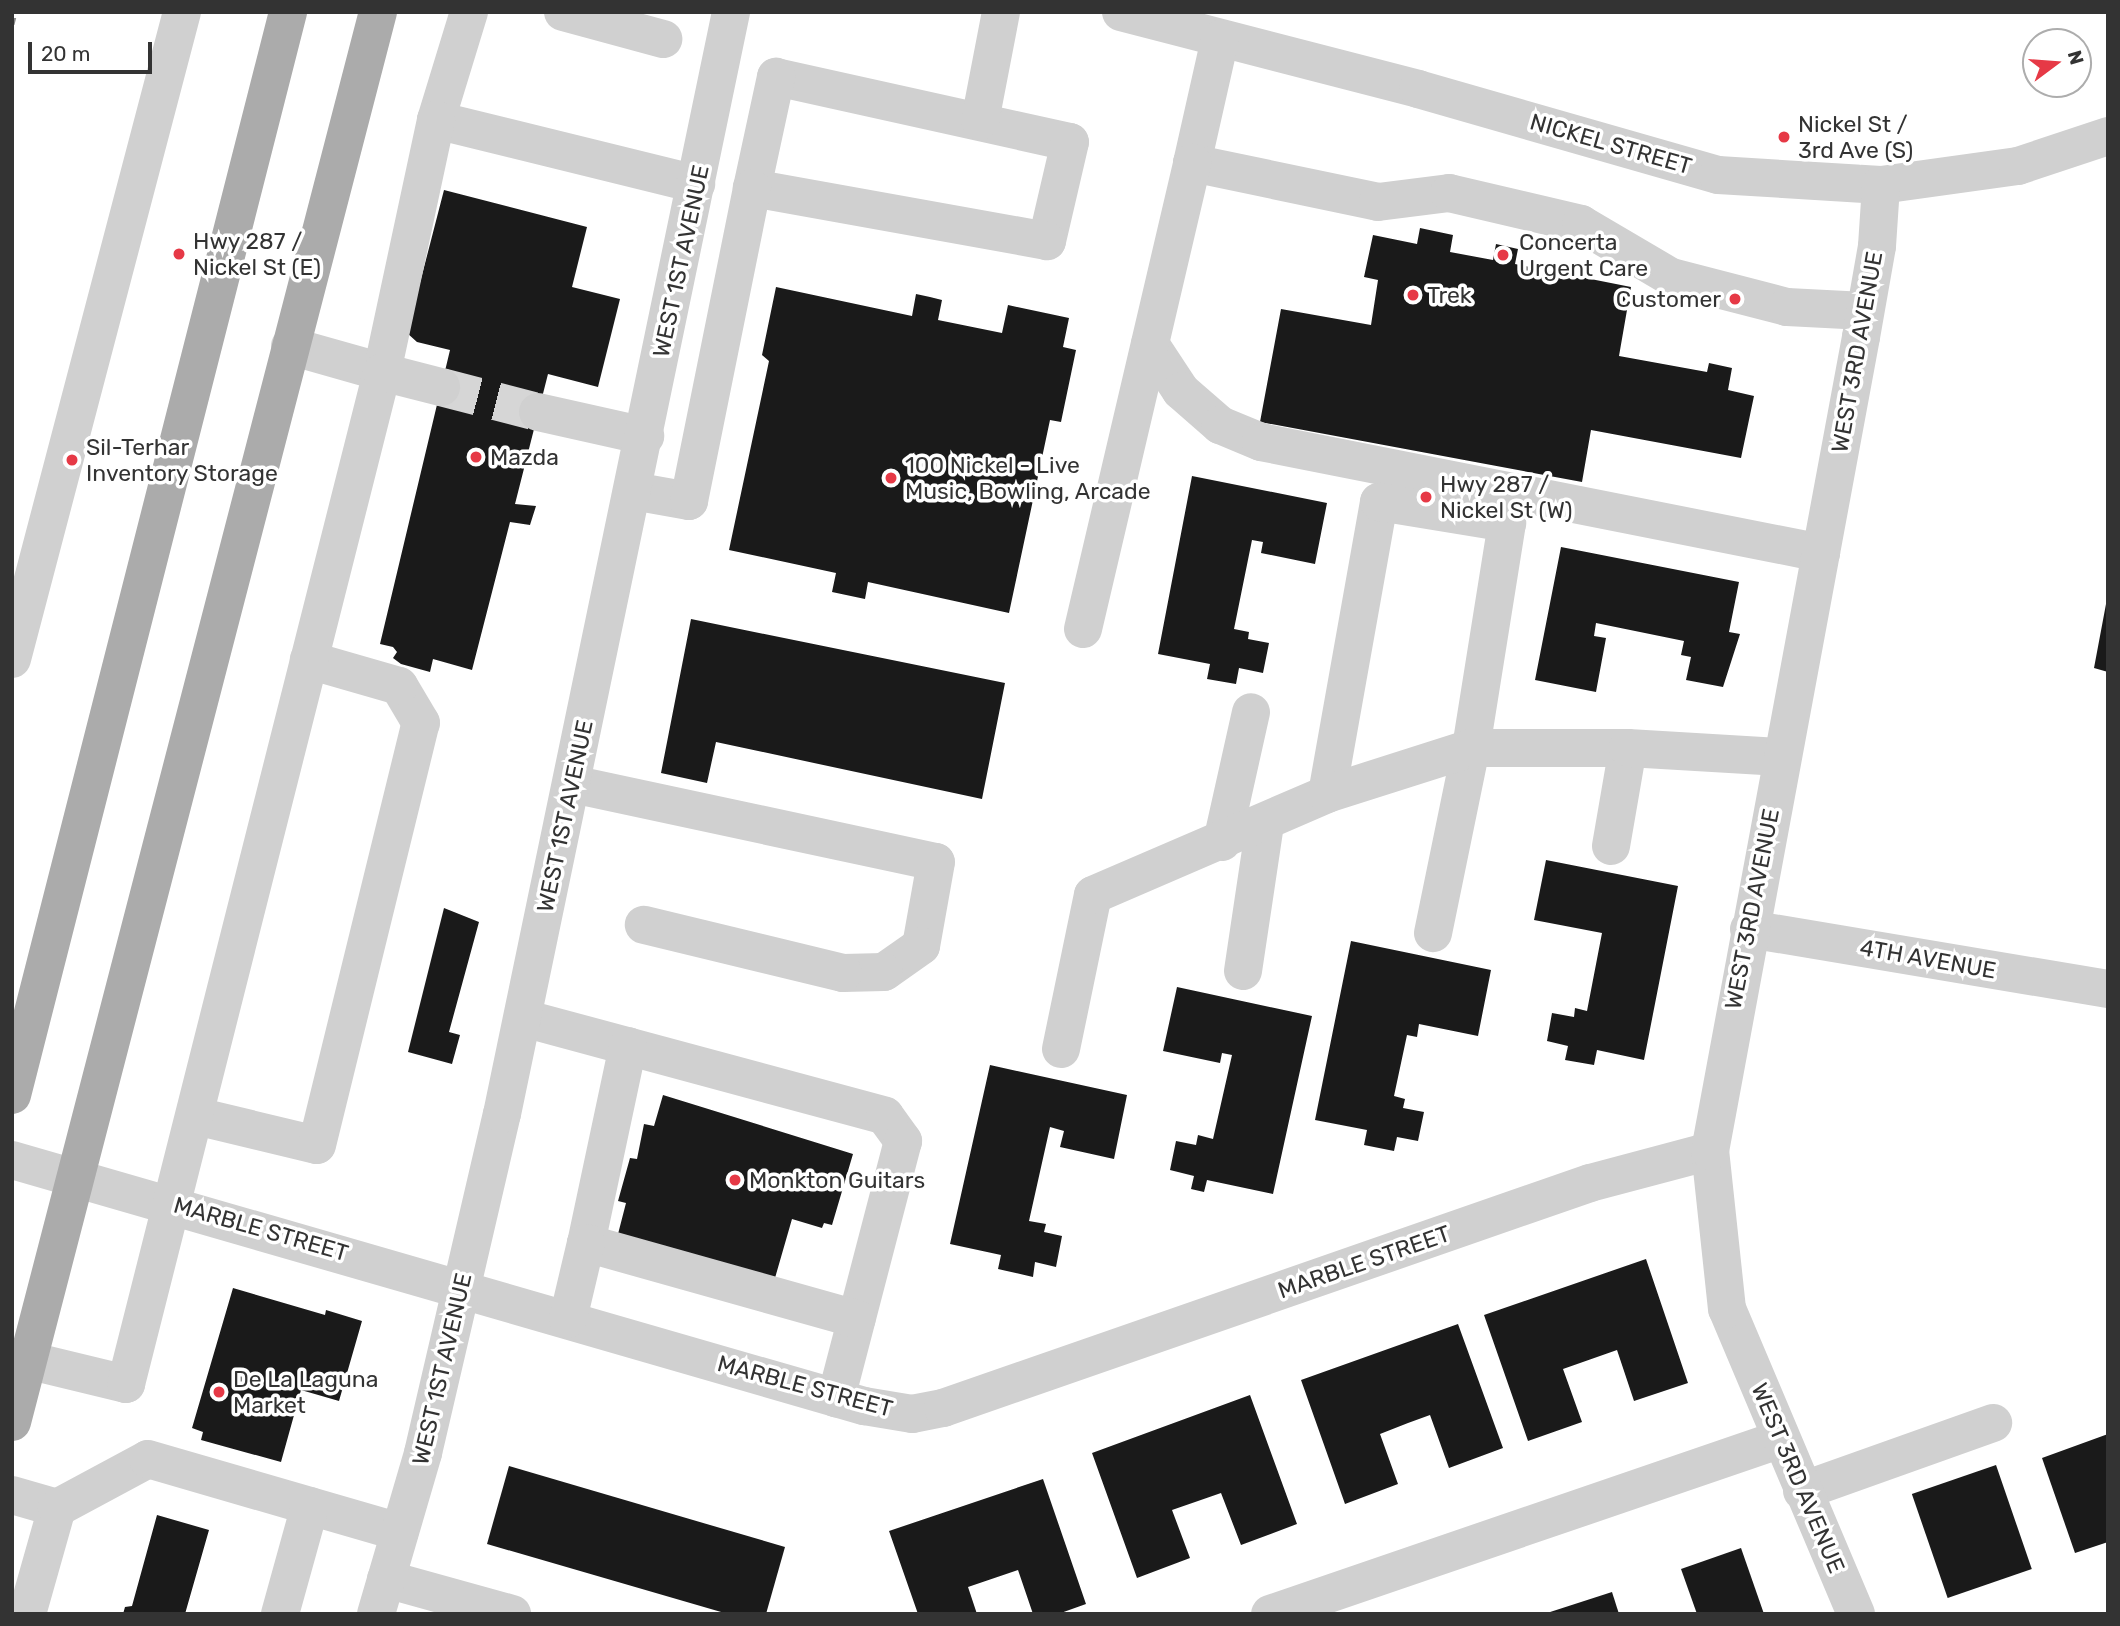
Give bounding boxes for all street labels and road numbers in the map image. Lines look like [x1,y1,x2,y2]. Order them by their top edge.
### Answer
street label: NICKEL STREET [1527,108,1695,180]
street label: WEST 1ST AVENUE [647,161,715,361]
street label: WEST 3RD AVENUE [1826,249,1888,455]
street label: WEST 1ST AVENUE [531,716,599,916]
street label: WEST 3RD AVENUE [1719,806,1785,1012]
street label: 4TH AVENUE [1857,933,1999,985]
street label: MARBLE STREET [171,1191,351,1267]
street label: MARBLE STREET [1274,1220,1454,1304]
street label: WEST 1ST AVENUE [406,1270,478,1468]
street label: MARBLE STREET [714,1349,896,1423]
street label: WEST 3RD AVENUE [1745,1378,1851,1578]

